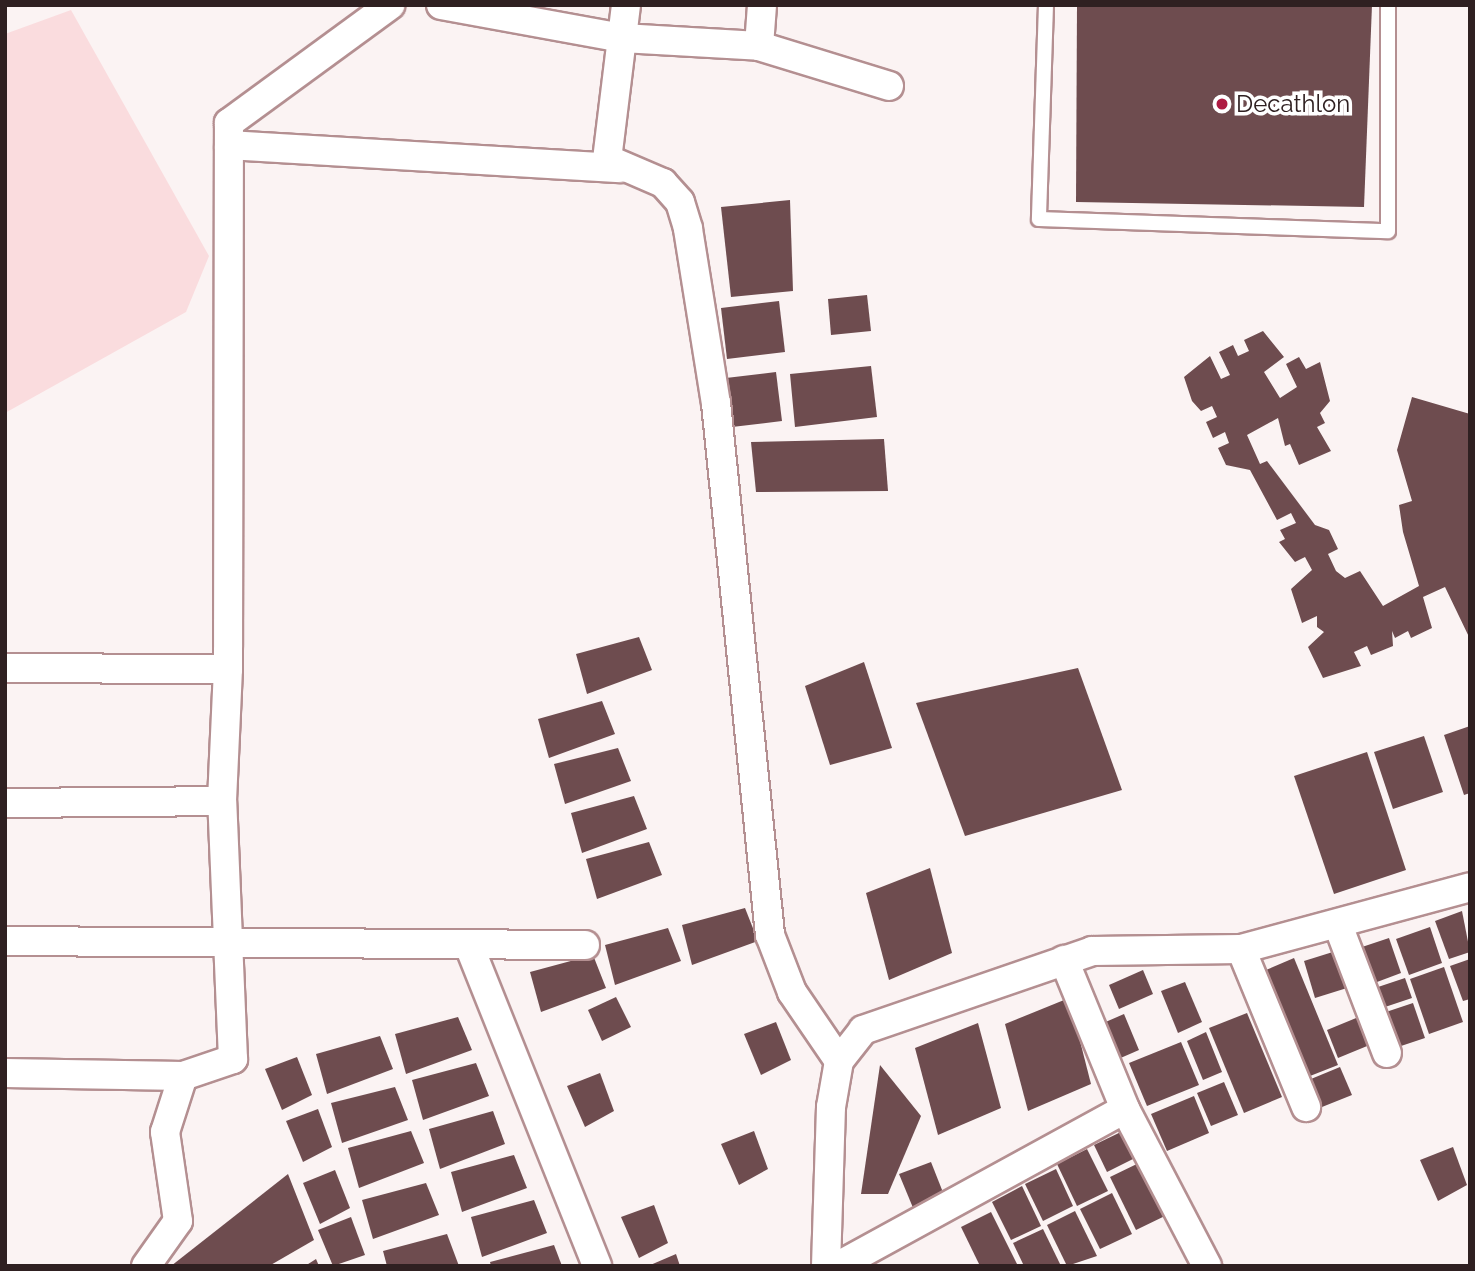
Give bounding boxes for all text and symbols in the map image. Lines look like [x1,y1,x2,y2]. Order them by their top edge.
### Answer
place label: Decathlon [1236,90,1350,118]
marker: Decathlon [1214,96,1230,112]

